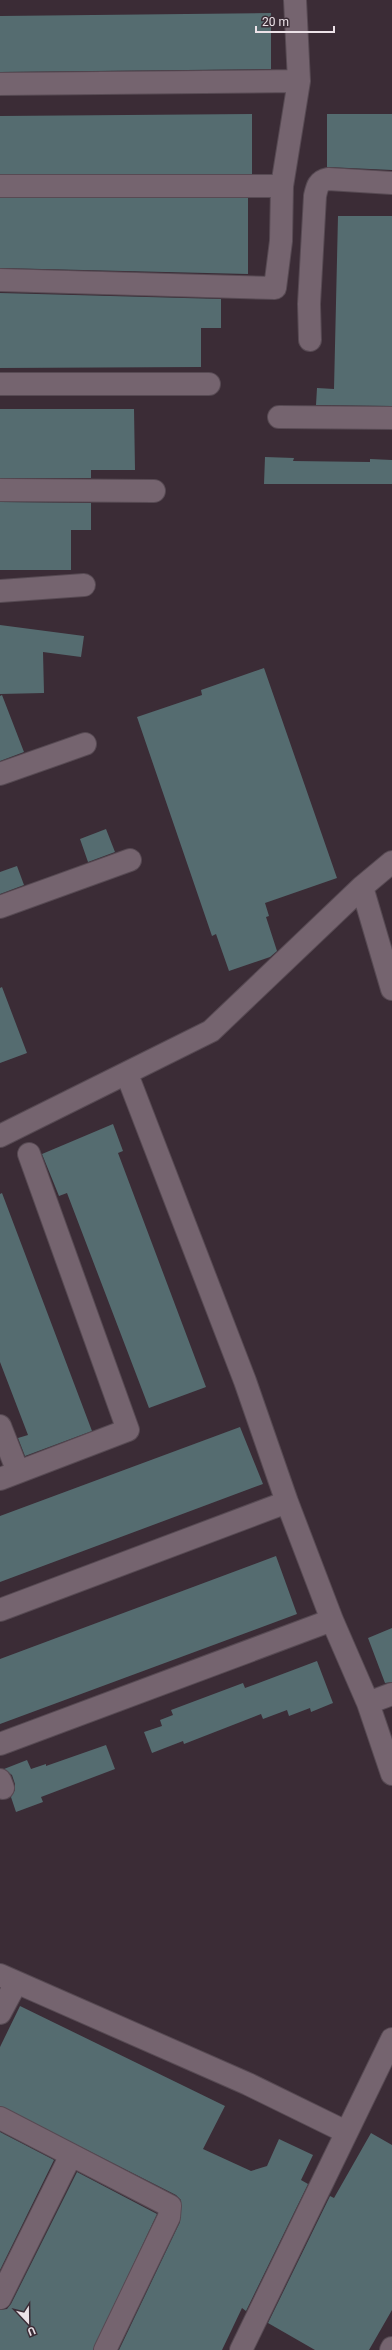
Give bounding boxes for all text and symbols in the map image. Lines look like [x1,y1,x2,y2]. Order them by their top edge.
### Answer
scale bar [256,8,334,34]
text: 20 m [262,15,289,29]
north arrow [8,2302,48,2342]
text: U [26,2323,37,2338]

